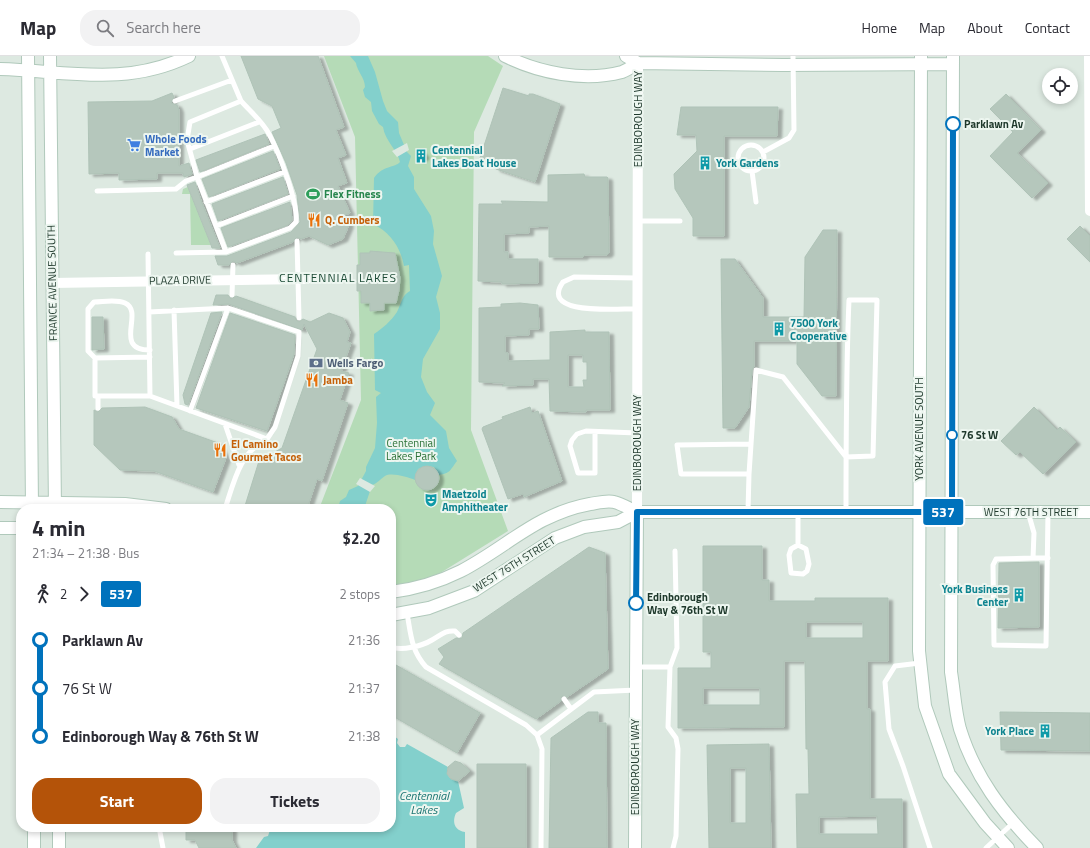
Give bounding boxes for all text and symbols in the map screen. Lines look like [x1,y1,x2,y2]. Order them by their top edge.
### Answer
search box [80,10,360,46]
text: Map [20,13,56,42]
text: Search here [126,16,201,39]
icon: search [94,17,116,39]
text: Home [862,17,897,38]
text: Map [919,17,945,38]
text: About [967,17,1003,38]
text: Contact [1025,17,1070,38]
map controls [1042,68,1078,104]
button: locate [1042,68,1078,104]
street label: EDINBOROUGH WAY [630,71,646,167]
marker: Parklawn Av [945,116,961,132]
place label: Parklawn Av [964,116,1024,132]
place label: Whole Foods Market [145,131,207,160]
supermarket icon: Whole Foods Market [126,137,142,153]
place label: Centennial Lakes Boat House [432,142,517,171]
building icon: Centennial Lakes Boat House [413,148,429,164]
building icon: York Gardens [697,155,713,171]
place label: York Gardens [716,155,779,171]
sports icon: Flex Fitness [305,186,321,202]
place label: Flex Fitness [324,186,381,202]
restaurant icon: Q. Cumbers [306,212,322,228]
place label: Q. Cumbers [325,212,380,228]
street label: FRANCE AVENUE SOUTH [43,225,61,341]
district label: CENTENNIAL LAKES [279,268,397,287]
street label: PLAZA DRIVE [149,271,211,289]
place label: 7500 York Cooperative [790,315,847,344]
building icon: 7500 York Cooperative [771,321,787,337]
bank icon: Wells Fargo [308,355,324,371]
place label: Wells Fargo [327,355,383,371]
restaurant icon: Jamba [304,372,320,388]
place label: Jamba [323,372,353,388]
street label: YORK AVENUE SOUTH [911,377,927,481]
street label: EDINBOROUGH WAY [629,395,645,491]
place label: 76 St W [961,427,999,443]
marker: 76 St W [946,429,958,441]
park label: Centennial Lakes Park [386,435,437,464]
place label: El Camino Gourmet Tacos [231,436,302,465]
restaurant icon: El Camino Gourmet Tacos [212,442,228,458]
place label: Maetzold Amphitheater [442,486,508,515]
theatre icon: Maetzold Amphitheater [423,492,439,508]
line badge: 537 [920,499,966,525]
text: 537 [931,501,955,522]
street label: WEST 76TH STREET [984,504,1078,520]
text: 4 min [32,511,85,545]
text: $2.20 [343,527,380,550]
street label: WEST 76TH STREET [470,532,558,596]
text: 21:34 – 21:38 · Bus [32,543,139,563]
place label: York Business Center [942,581,1008,610]
icon: walk [32,583,54,605]
icon: forward [73,583,95,605]
text: 537 [109,583,133,604]
text: 2 [60,584,67,604]
text: 2 stops [339,584,380,604]
building icon: York Business Center [1011,587,1027,603]
place label: Edinborough Way & 76th St W [647,589,729,618]
marker: Edinborough Way & 76th St W [628,595,644,611]
text: Parklawn Av [62,629,143,652]
text: 21:36 [348,630,380,650]
text: 76 St W [62,677,112,700]
text: 21:37 [348,678,380,698]
street label: EDINBOROUGH WAY [627,719,643,815]
place label: York Place [985,723,1034,739]
building icon: York Place [1037,723,1053,739]
text: Edinborough Way & 76th St W [62,725,259,748]
text: 21:38 [348,726,380,746]
button: Start [32,778,202,824]
button: Tickets [210,778,380,824]
water label: Centennial Lakes [399,786,450,819]

